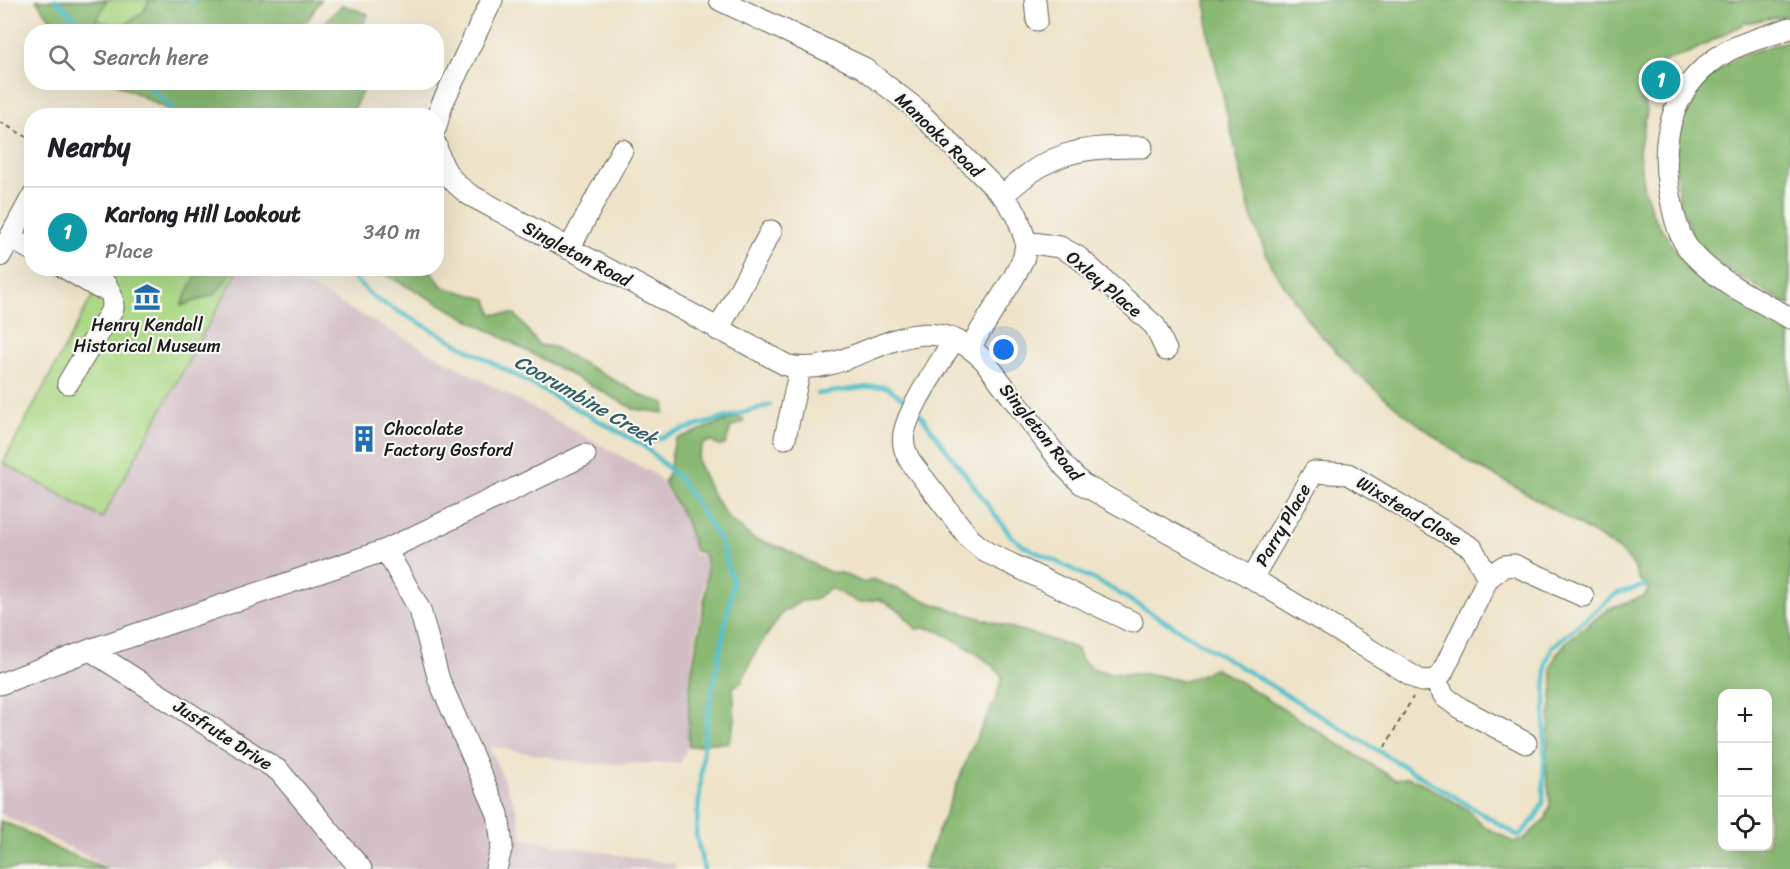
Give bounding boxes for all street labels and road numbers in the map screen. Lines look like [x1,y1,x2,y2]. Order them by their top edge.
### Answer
street label: Manooka Road [887,84,992,187]
street label: Singleton Road [517,212,638,297]
street label: Oxley Place [1059,242,1150,326]
street label: Singleton Road [991,376,1092,490]
street label: Wixstead Close [1350,467,1468,555]
street label: Parry Place [1246,477,1320,573]
street label: Jusfrute Drive [166,690,279,779]

